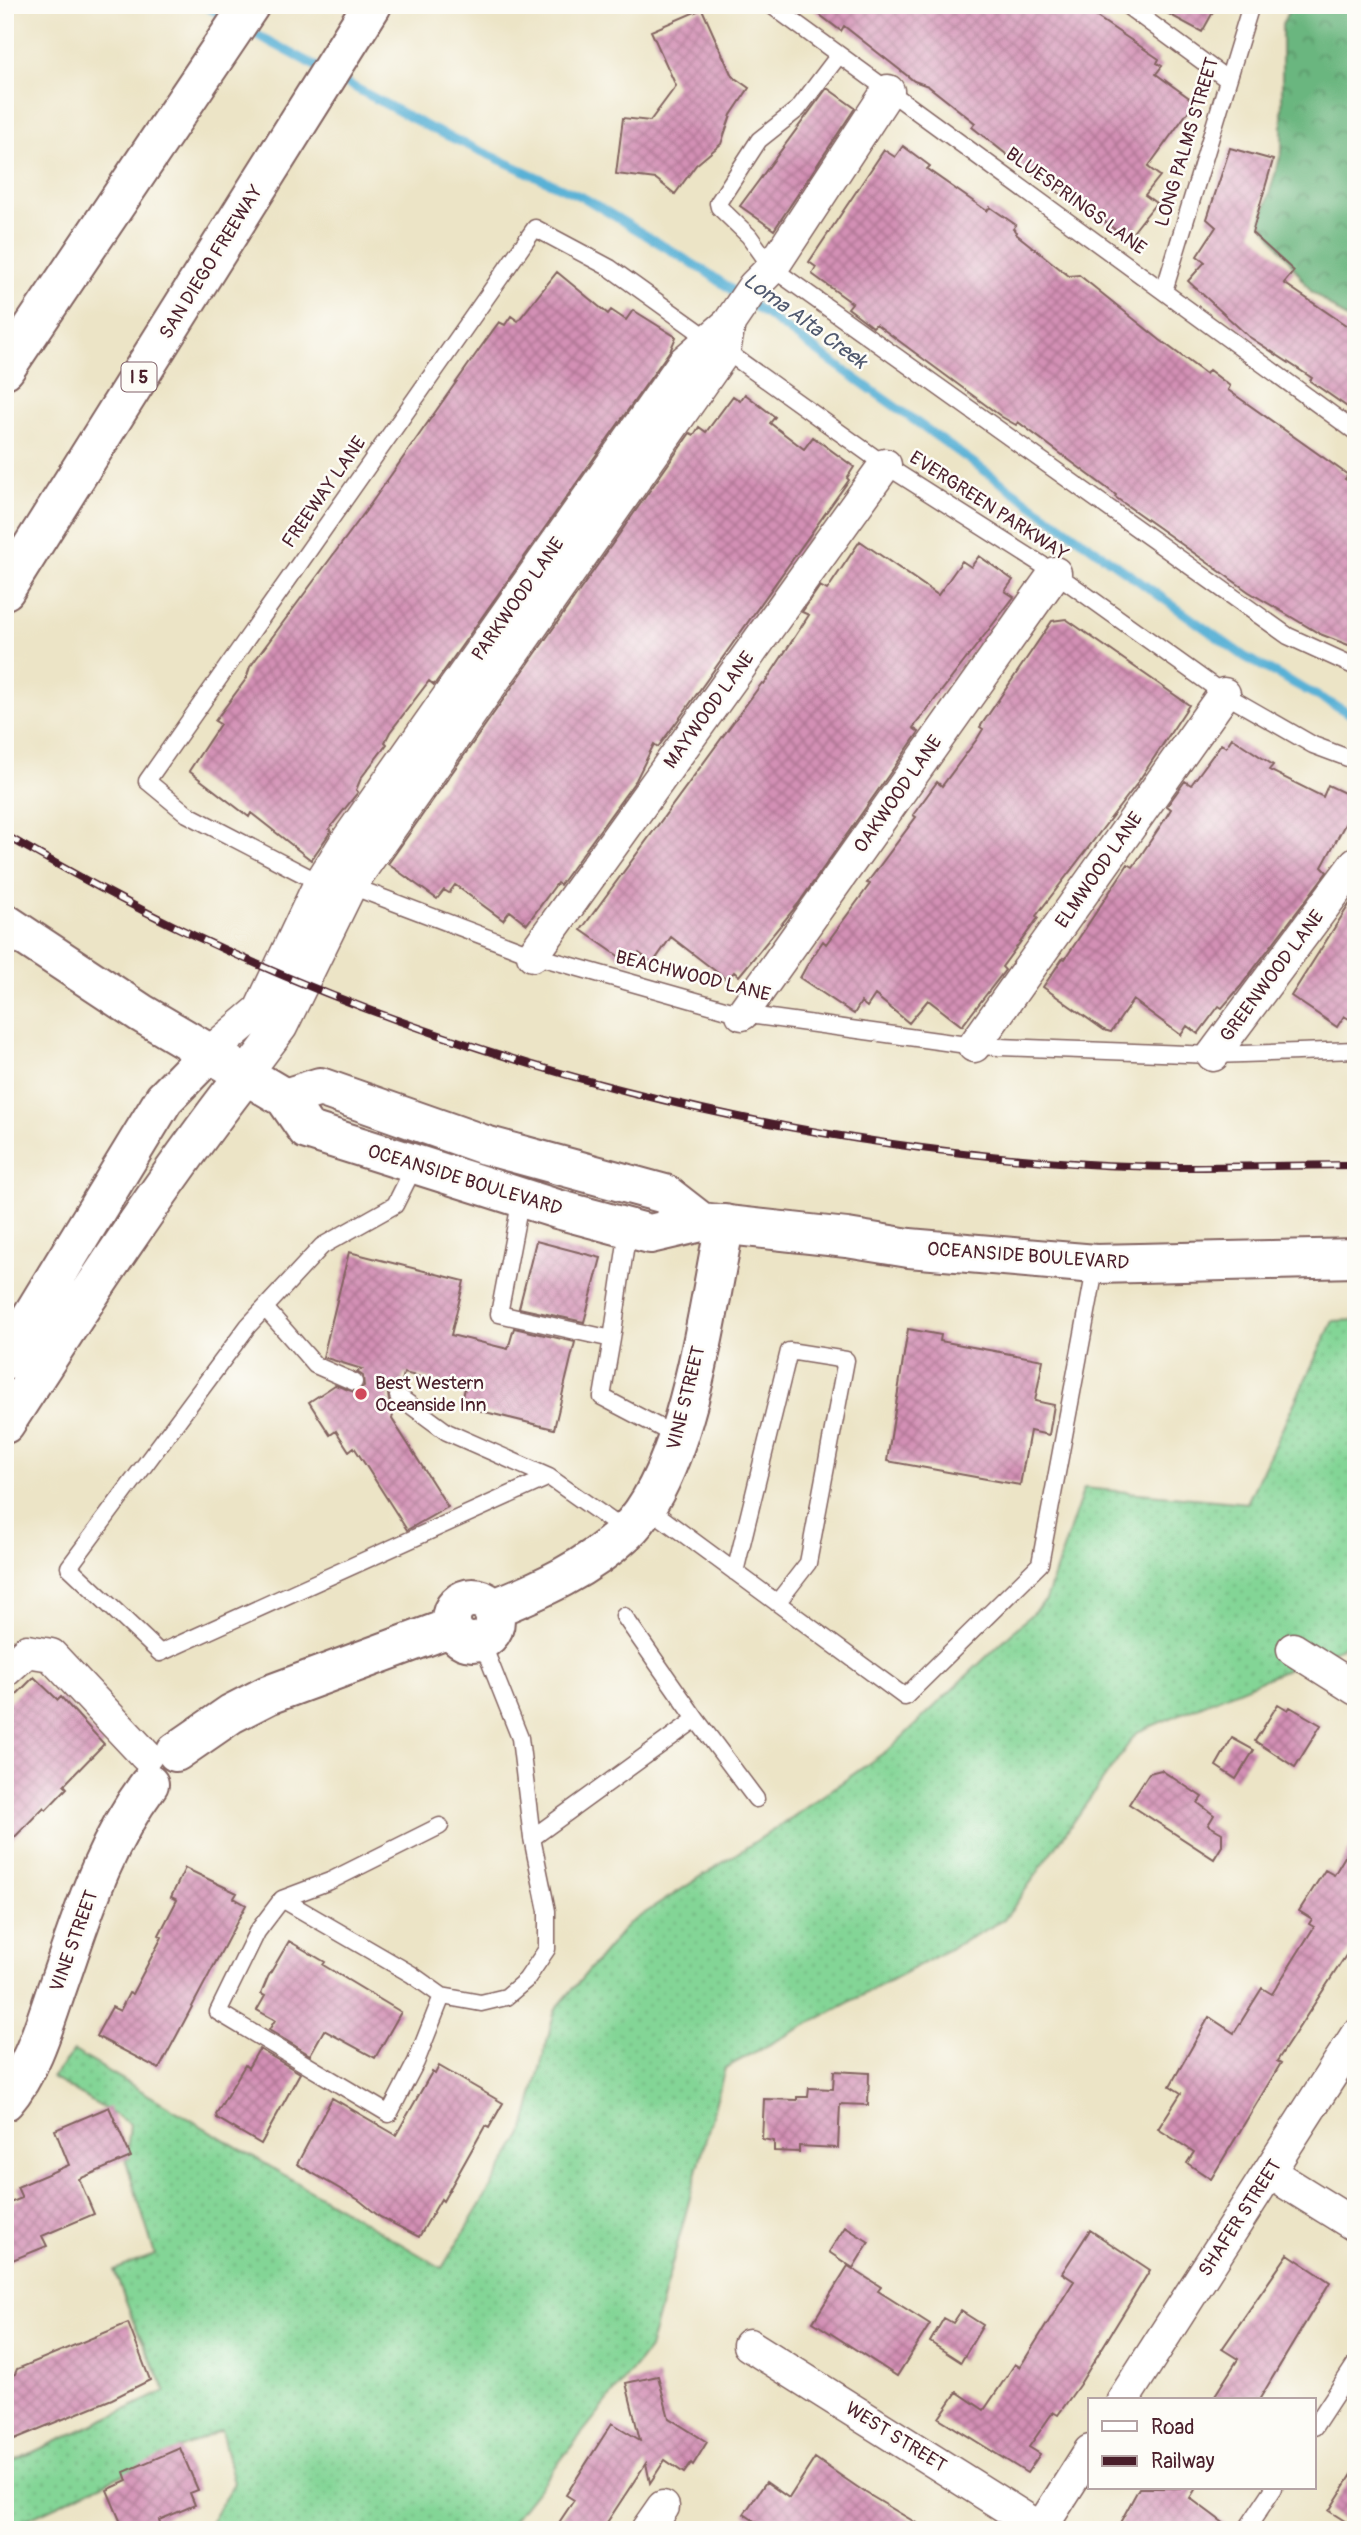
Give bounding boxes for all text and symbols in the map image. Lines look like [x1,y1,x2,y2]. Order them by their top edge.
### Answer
street label: LONG PALMS STREET [1150,55,1224,229]
street label: BLUESPRINGS LANE [1001,142,1151,260]
street label: SAN DIEGO FREEWAY [154,181,268,343]
water label: Loma Alta Creek [738,267,874,376]
road number: I 5 [122,362,156,391]
street label: FREEWAY LANE [277,432,371,552]
street label: EVERGREEN PARKWAY [905,446,1073,566]
street label: PARKWOOD LANE [466,532,570,665]
street label: MAYWOOD LANE [658,647,760,773]
street label: OAKWOOD LANE [849,730,947,857]
street label: ELMWOOD LANE [1050,807,1148,933]
street label: GREENWOOD LANE [1215,905,1329,1047]
street label: BEACHWOOD LANE [613,945,773,1007]
street label: OCEANSIDE BOULEVARD [365,1139,565,1221]
street label: OCEANSIDE BOULEVARD [926,1237,1130,1275]
street label: VINE STREET [661,1343,711,1453]
place label: Best Western Oceanside Inn [375,1371,486,1417]
marker: Best Western Oceanside Inn [353,1386,369,1402]
street label: VINE STREET [45,1887,103,1995]
street label: SHAFER STREET [1193,2155,1287,2281]
street label: WEST STREET [841,2396,951,2478]
legend [1088,2398,1316,2490]
text: Road [1151,2414,1195,2441]
text: Railway [1151,2448,1215,2475]

